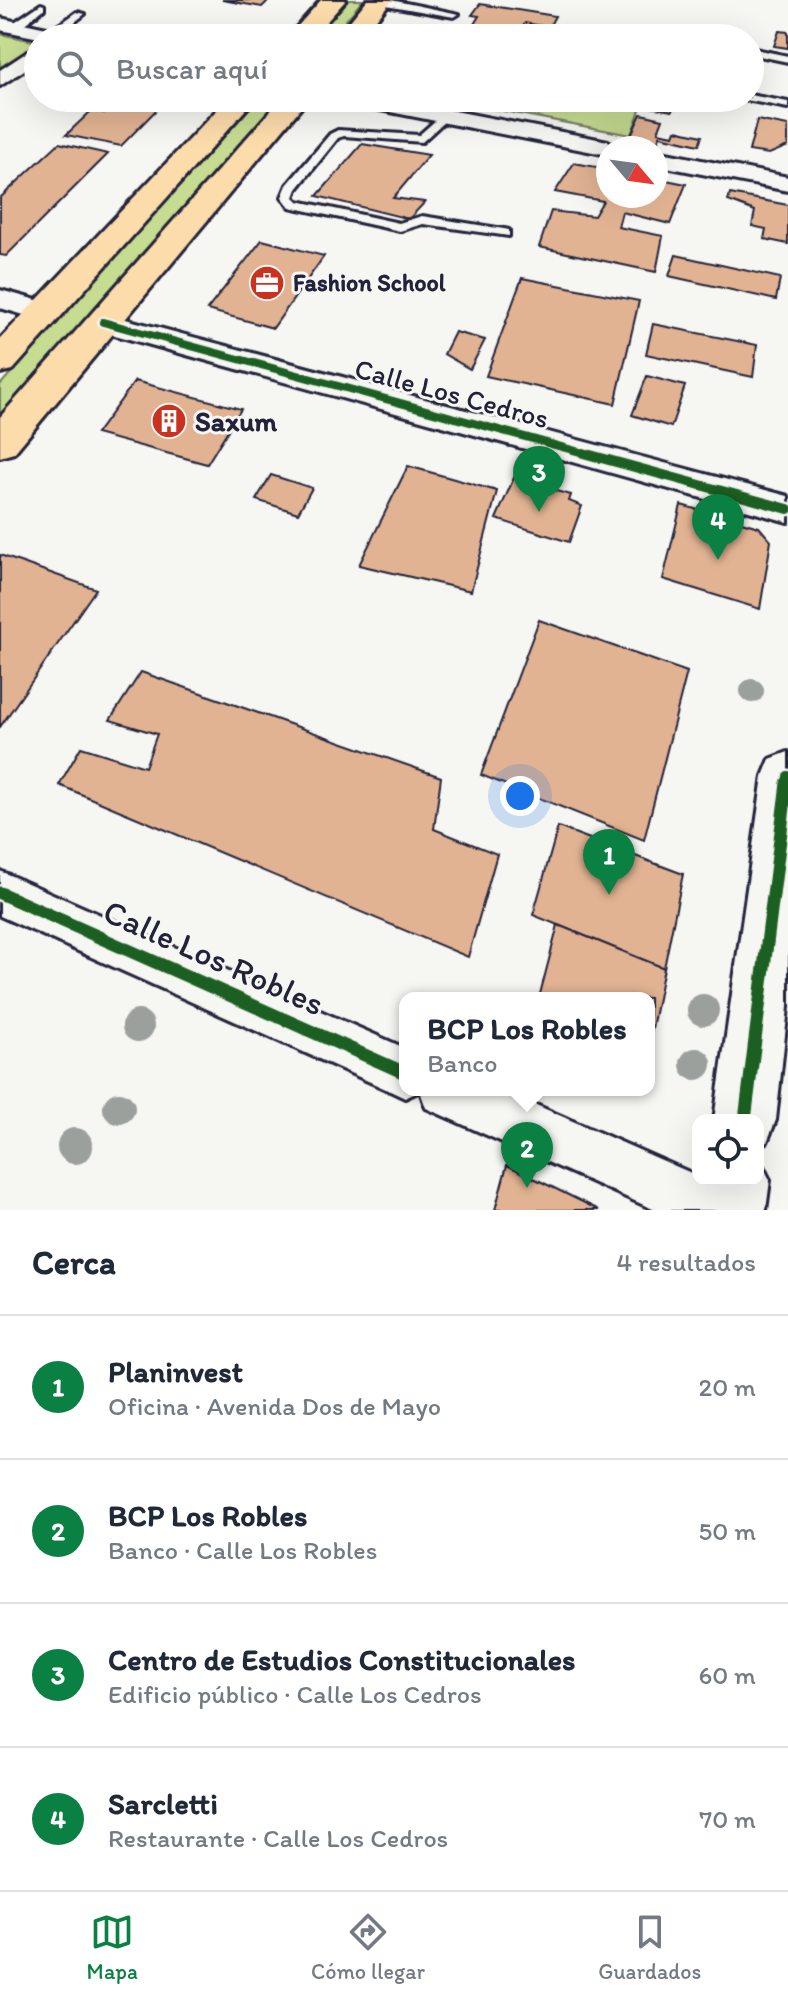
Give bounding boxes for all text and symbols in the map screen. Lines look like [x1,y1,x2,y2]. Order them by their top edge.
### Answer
search box [24,24,764,112]
icon: search [52,46,96,90]
text: Buscar aquí [116,50,268,87]
north arrow [596,136,668,208]
office icon: Fashion School [248,264,286,302]
place label: Fashion School [293,268,446,297]
street label: Calle Los Cedros [351,351,553,435]
building icon: Saxum [150,402,188,440]
place label: Saxum [195,404,277,438]
pin: 3 [513,446,565,512]
pin: 4 [692,494,744,560]
your location [500,776,540,816]
pin: 1 [583,829,635,895]
street label: Calle Los Robles [97,891,330,1024]
popup [399,992,655,1096]
text: BCP Los Robles [427,1010,627,1047]
text: Banco [427,1047,497,1079]
map controls [692,1114,764,1186]
button: locate [692,1114,764,1186]
pin: 2 [501,1122,553,1188]
text: Cerca [32,1242,116,1283]
text: 4 resultados [616,1246,756,1278]
text: Planinvest [108,1353,243,1390]
text: 1 [52,1371,64,1403]
text: 20 m [699,1371,756,1403]
text: Oficina · Avenida Dos de Mayo [108,1390,441,1422]
text: BCP Los Robles [108,1497,307,1534]
text: 2 [51,1515,65,1547]
text: 50 m [699,1515,756,1547]
text: Banco · Calle Los Robles [108,1534,377,1566]
text: Centro de Estudios Constitucionales [108,1641,575,1678]
text: 3 [51,1659,65,1691]
text: 60 m [699,1659,756,1691]
text: Edificio público · Calle Los Cedros [108,1678,482,1710]
text: Sarcletti [108,1785,218,1822]
text: 4 [50,1803,66,1835]
text: 70 m [699,1803,756,1835]
text: Restaurante · Calle Los Cedros [108,1822,448,1854]
tab: Mapa [87,1910,138,1985]
tab: Cómo llegar [311,1910,425,1985]
tab: Guardados [598,1910,701,1985]

